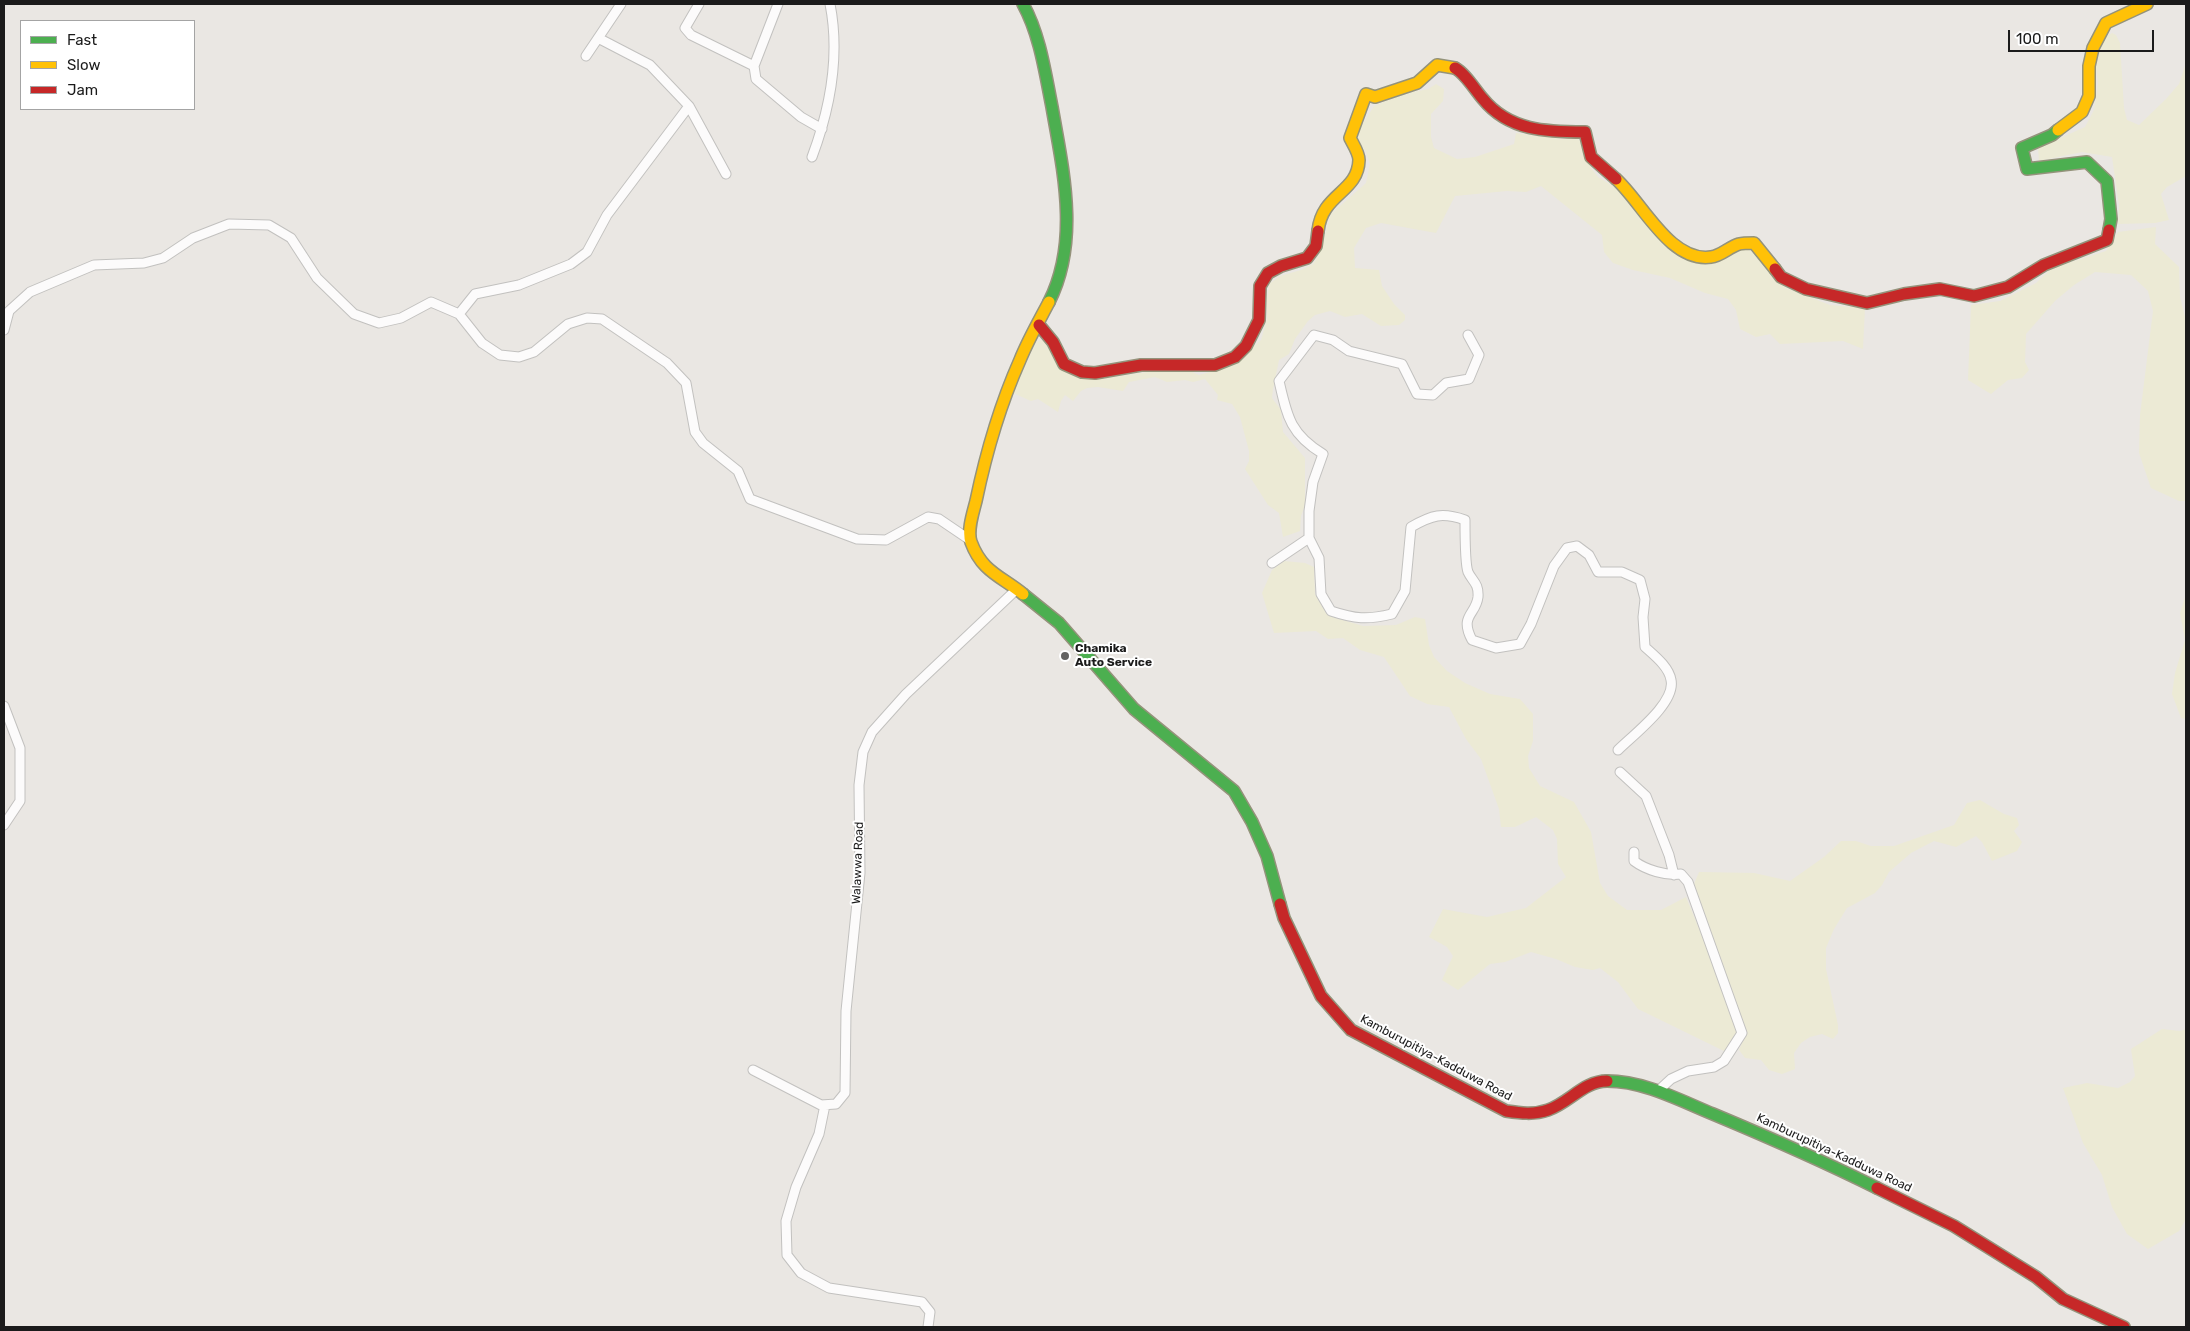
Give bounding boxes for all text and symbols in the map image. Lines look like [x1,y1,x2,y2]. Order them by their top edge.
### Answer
legend [20,20,195,110]
scale bar [2010,20,2156,52]
text: 100 m [2016,30,2058,48]
text: Fast [67,31,97,49]
text: Slow [67,56,100,74]
text: Jam [67,81,98,99]
place label: Chamika Auto Service [1075,642,1152,670]
marker: Chamika Auto Service [1059,650,1071,662]
street label: Walawwa Road [849,821,867,905]
street label: Kamburupitiya-Kadduwa Road [1358,1012,1514,1104]
street label: Kamburupitiya-Kadduwa Road [1754,1111,1914,1195]

